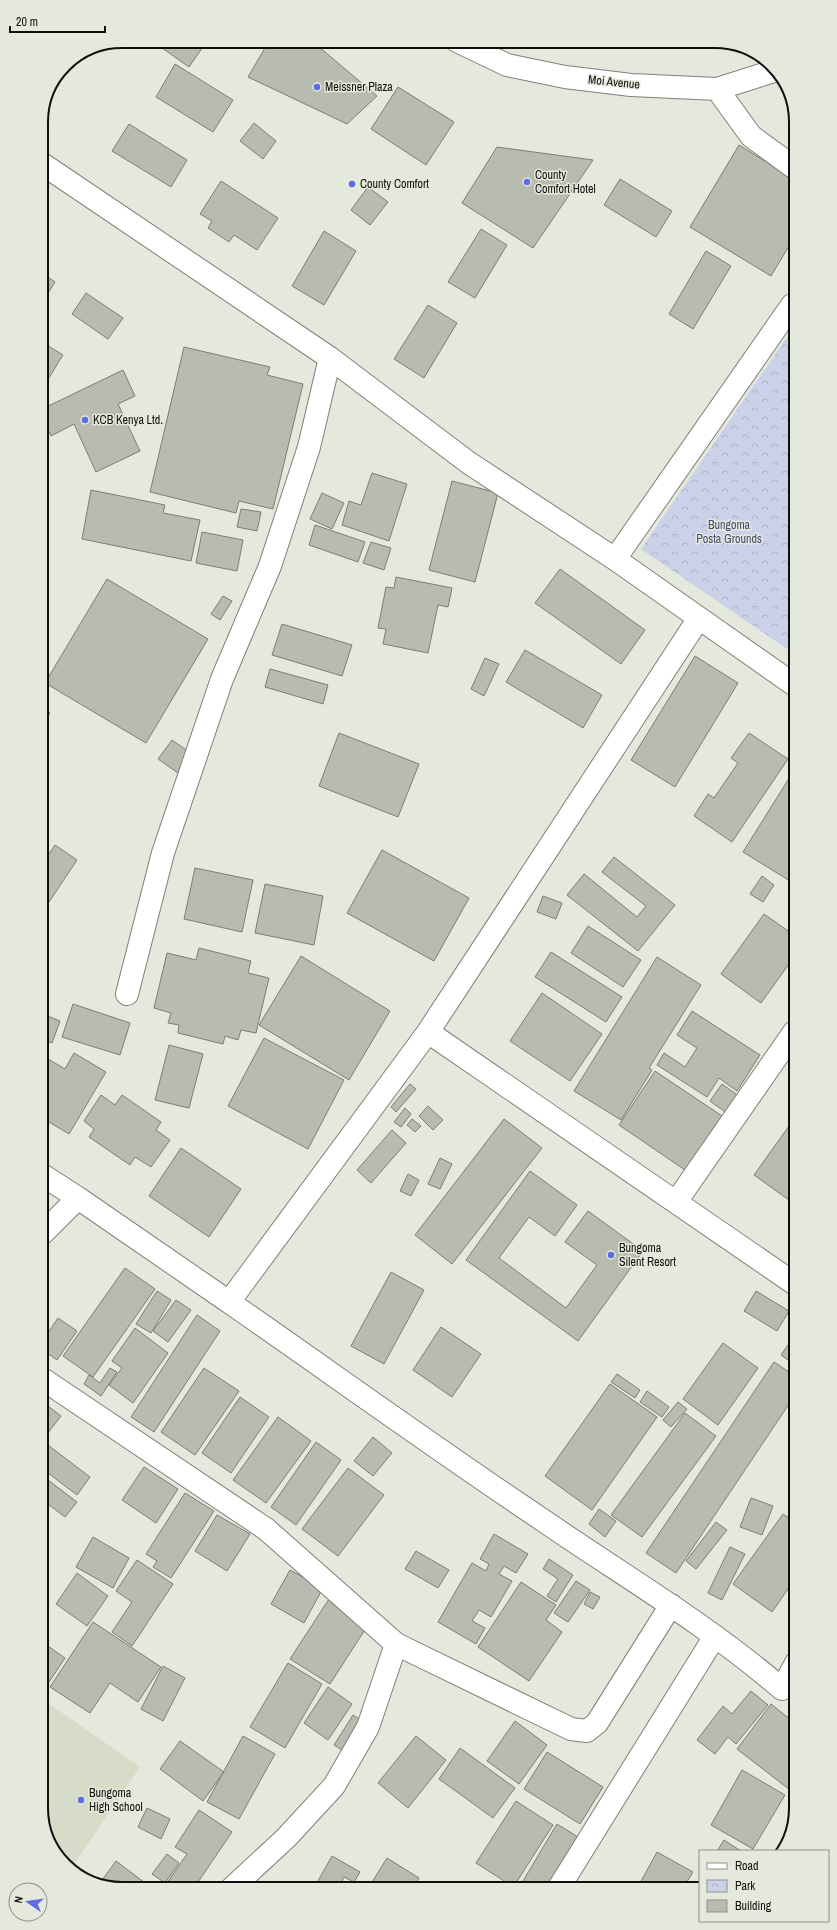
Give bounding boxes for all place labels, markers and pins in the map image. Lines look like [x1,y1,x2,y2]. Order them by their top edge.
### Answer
place label: Meissner Plaza [325,79,393,95]
marker: Meissner Plaza [312,82,322,92]
place label: County Comfort Hotel [535,167,596,197]
place label: County Comfort [360,176,429,192]
marker: County Comfort Hotel [522,177,532,187]
marker: County Comfort [347,179,357,189]
place label: KCB Kenya Ltd. [93,412,163,428]
marker: KCB Kenya Ltd. [80,415,90,425]
place label: Bungoma Silent Resort [619,1240,676,1270]
marker: Bungoma Silent Resort [606,1250,616,1260]
place label: Bungoma High School [89,1785,143,1815]
marker: Bungoma High School [76,1795,86,1805]

